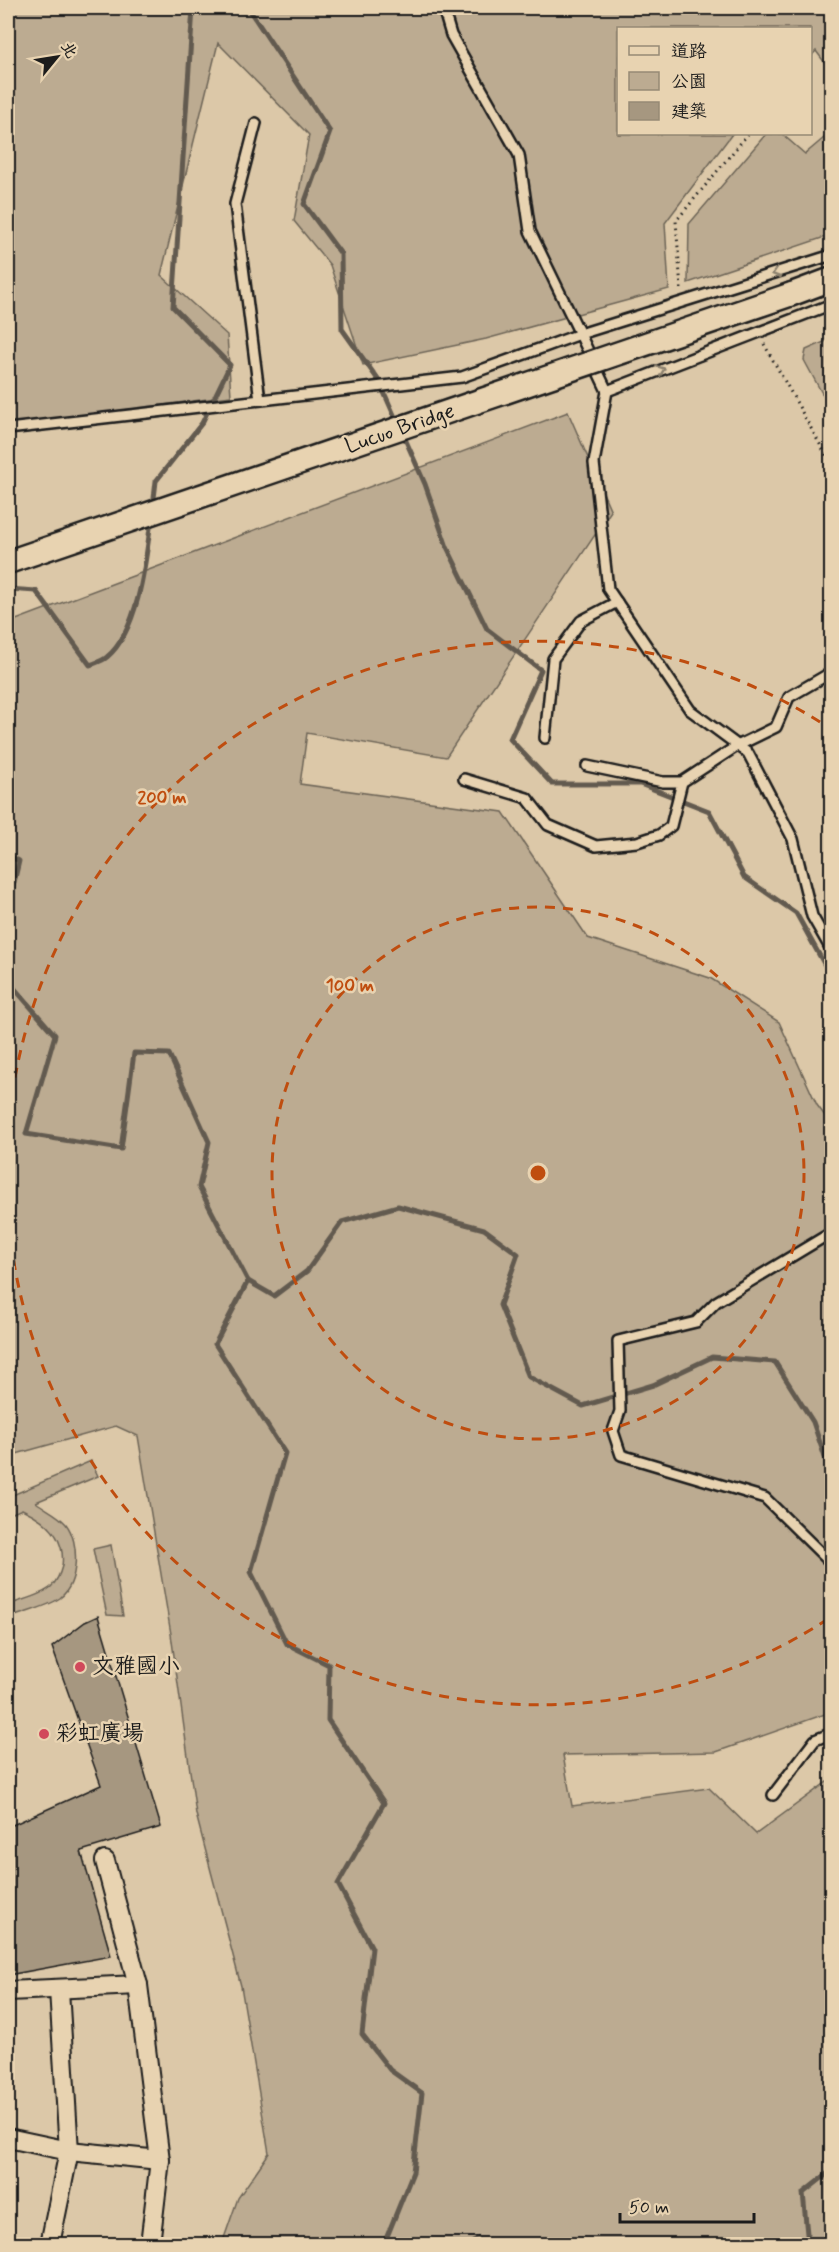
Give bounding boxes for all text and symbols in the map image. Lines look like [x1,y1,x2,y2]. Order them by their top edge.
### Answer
north arrow [27,27,87,87]
legend [617,27,812,135]
text: 北 [56,38,82,62]
text: 道路 [671,40,707,64]
text: 公園 [671,70,707,94]
text: 建築 [671,100,707,124]
one-way arrow [771,266,782,278]
one-way arrow [656,364,666,377]
street label: Lucuo Bridge [342,397,459,462]
text: 200 m [137,786,187,810]
text: 100 m [326,974,374,998]
centre of rings [528,1163,548,1183]
place label: 文雅國小 [92,1653,180,1681]
marker: 文雅國小 [73,1660,87,1674]
place label: 彩虹廣場 [56,1720,144,1748]
marker: 彩虹廣場 [37,1727,51,1741]
scale bar [620,2186,754,2224]
text: 50 m [629,2196,669,2220]

